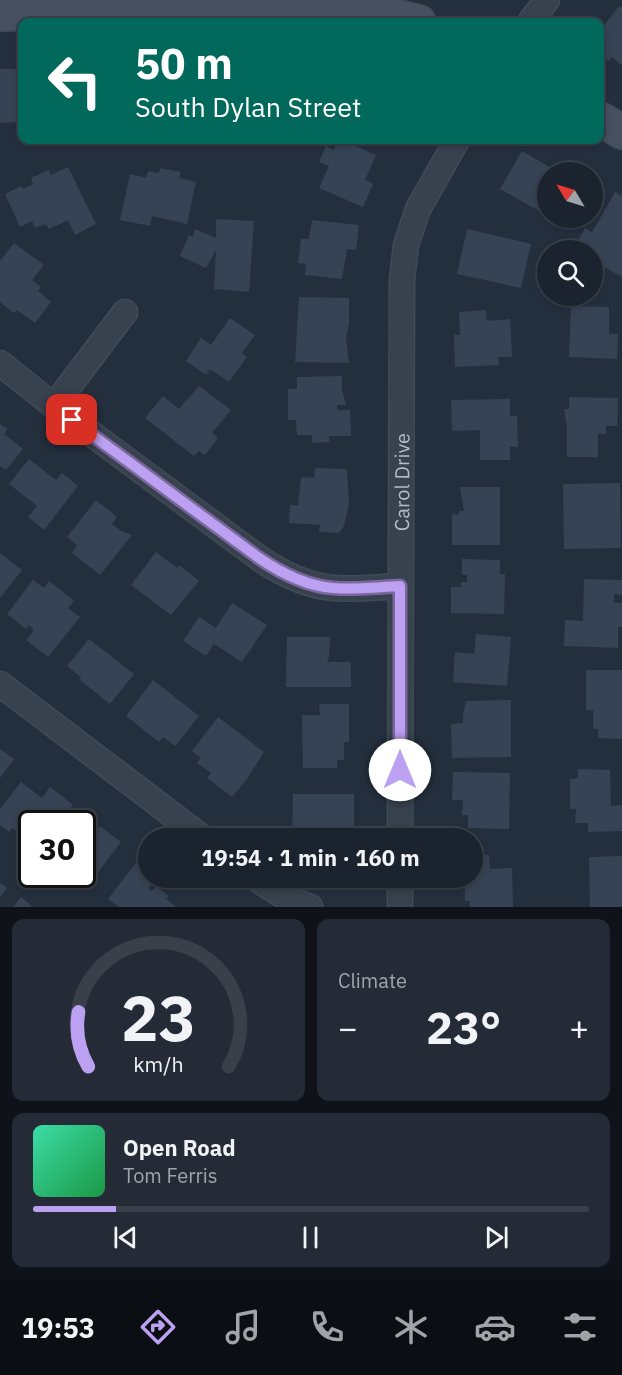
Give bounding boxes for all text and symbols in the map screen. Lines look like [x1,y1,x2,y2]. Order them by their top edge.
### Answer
text: 50 m [135,36,233,91]
icon: left [36,42,114,120]
text: South Dylan Street [135,89,361,124]
north arrow [537,162,603,228]
map controls [537,162,603,306]
button: search [537,240,603,306]
pin [46,394,97,445]
icon: arrive [55,403,88,436]
street label: Carol Drive [388,433,415,531]
position arrow [368,738,432,802]
speed limit sign: 30 [18,810,96,888]
text: 19:54 · 1 min · 160 m [201,843,420,872]
text: Climate [338,967,407,994]
text: 23 [121,977,196,1058]
text: 23° [426,998,501,1056]
text: − [338,1006,358,1049]
text: + [569,1006,589,1049]
text: km/h [133,1050,184,1078]
text: Open Road [123,1133,236,1162]
text: Tom Ferris [123,1162,218,1189]
icon: previous [109,1221,142,1254]
icon: pause [294,1221,327,1254]
icon: next [480,1221,513,1254]
icon: directions [137,1306,179,1348]
icon: music [222,1306,264,1348]
icon: phone [306,1306,348,1348]
icon: climate [390,1306,432,1348]
icon: car [474,1306,516,1348]
icon: filters [559,1306,601,1348]
text: 19:53 [21,1310,95,1345]

